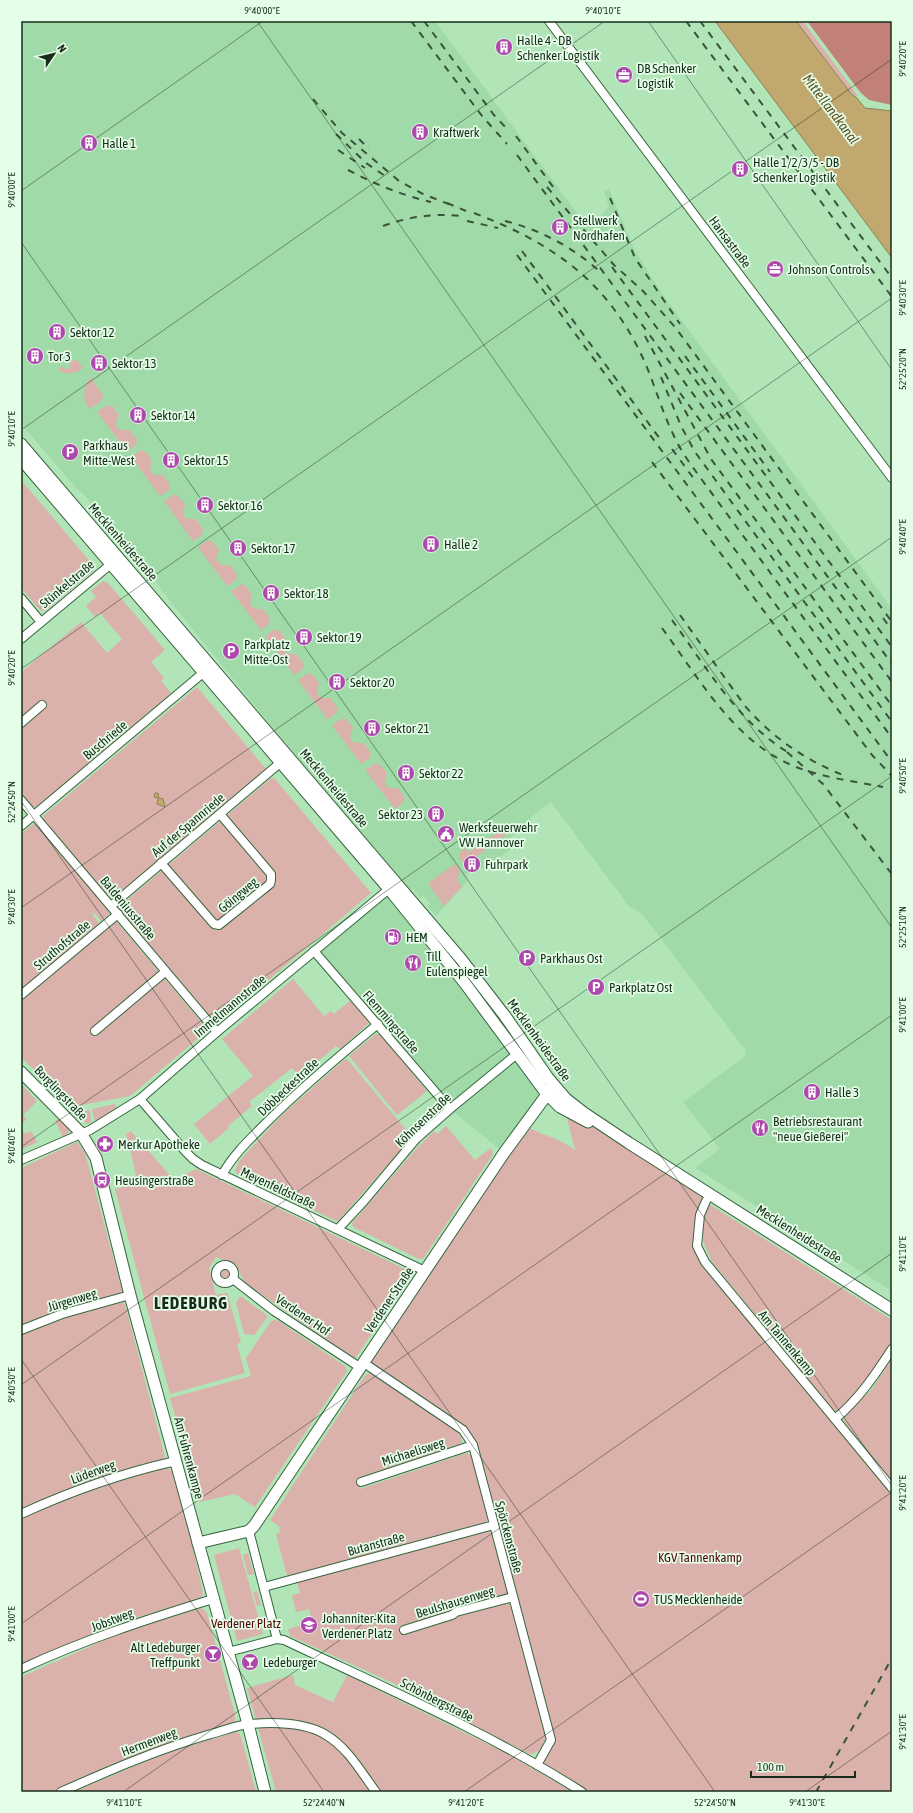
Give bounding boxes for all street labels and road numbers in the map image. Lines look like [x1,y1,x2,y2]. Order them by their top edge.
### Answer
street label: Hansastraße [706,213,754,271]
street label: Mecklenheidestraße [85,500,161,584]
street label: Stünkelstraße [37,557,97,611]
street label: Buschriede [80,717,130,763]
street label: Mecklenheidestraße [297,746,371,830]
street label: Auf der Spannriede [148,790,228,860]
street label: Baldeniusstraße [97,873,159,943]
street label: Göingweg [215,874,261,916]
street label: Struthofstraße [31,917,93,973]
street label: Immelmannstraße [191,971,269,1040]
street label: Flemmingstraße [360,988,422,1056]
street label: Mecklenheidestraße [504,996,574,1084]
street label: Döbbeckestraße [254,1055,322,1119]
street label: Borglingstraße [31,1063,91,1123]
street label: Köhnsenstraße [392,1090,454,1150]
street label: Meyenfeldstraße [238,1164,318,1212]
street label: Mecklenheidestraße [754,1202,845,1266]
street label: Verdener Straße [361,1264,417,1336]
street label: Jürgenweg [46,1285,99,1315]
street label: Verdener Hof [273,1291,334,1339]
street label: Am Tannenkamp [755,1307,819,1379]
street label: Am Fuhrenkampe [171,1415,207,1501]
street label: Michaelisweg [380,1435,447,1469]
street label: Lüderweg [69,1457,118,1487]
street label: Spörckenstraße [492,1499,526,1575]
street label: Butanstraße [346,1529,406,1559]
street label: Beulshausenweg [414,1583,496,1621]
street label: Jobstweg [89,1605,136,1635]
street label: Schönbergstraße [398,1675,476,1725]
street label: Hermenweg [119,1724,179,1759]

